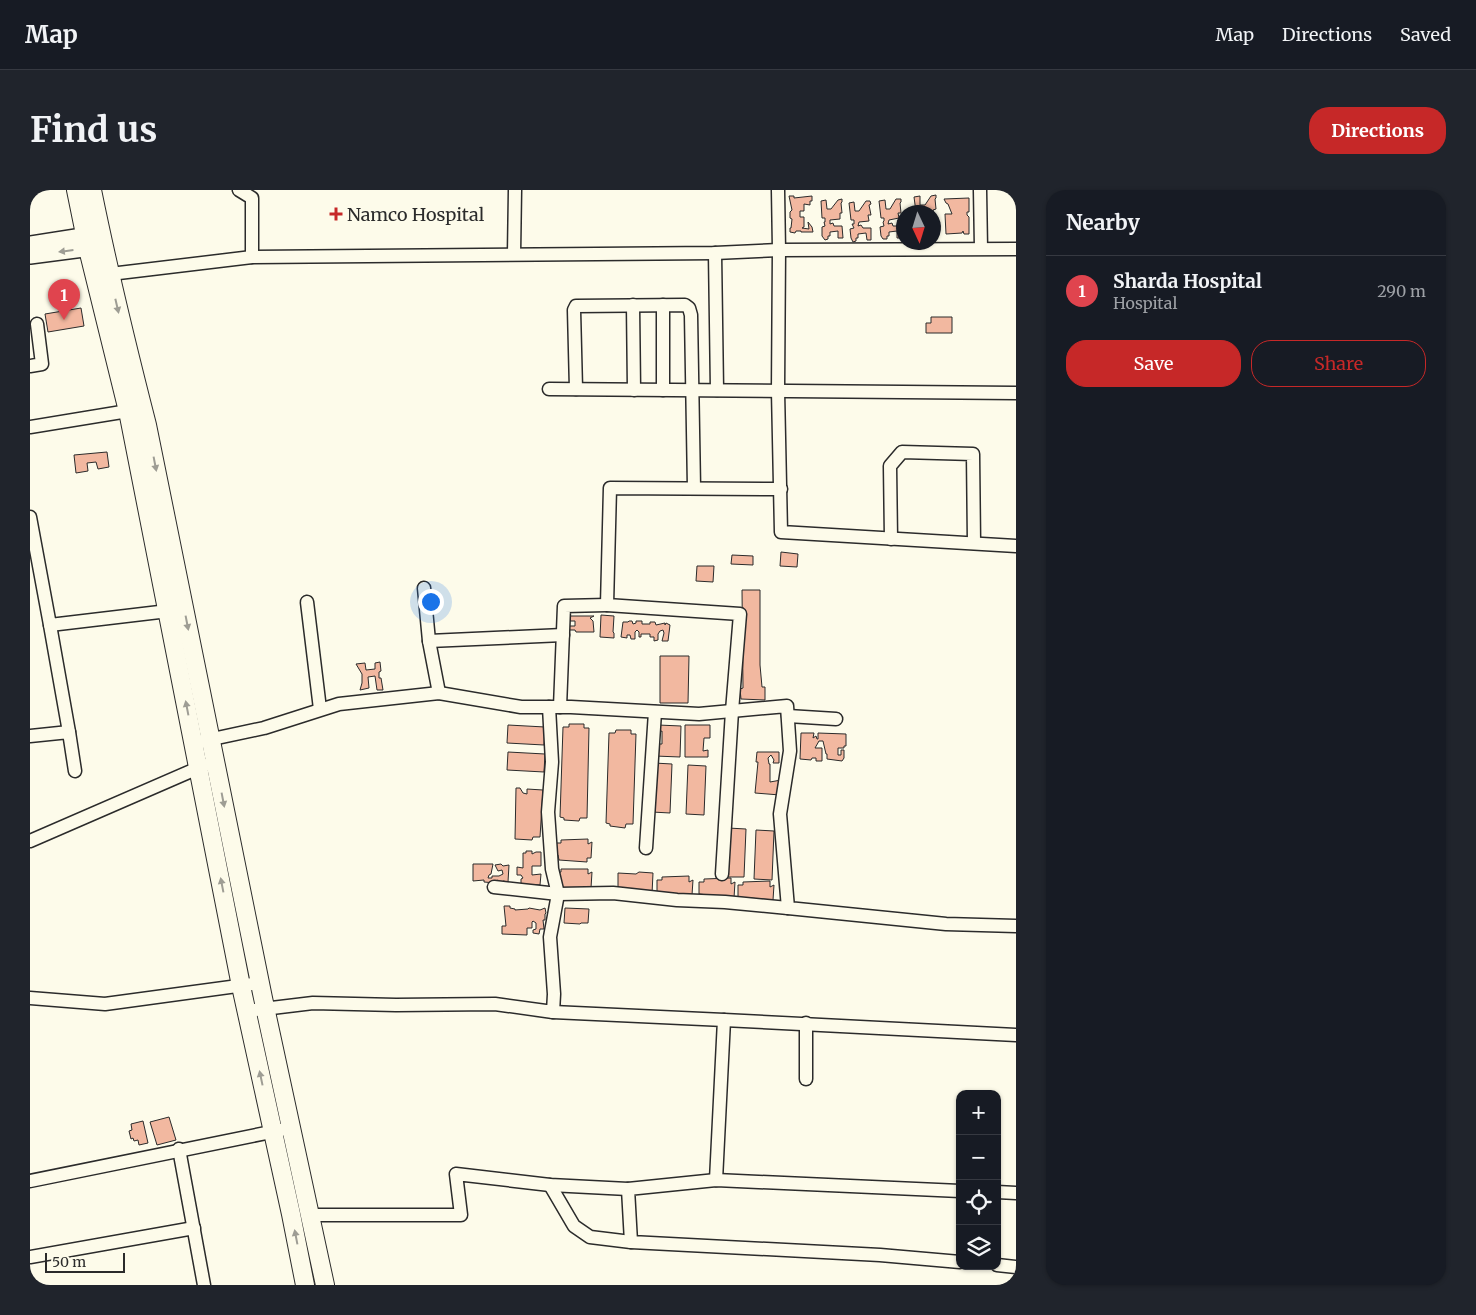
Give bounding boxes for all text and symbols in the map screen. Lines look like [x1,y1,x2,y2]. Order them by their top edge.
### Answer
text: Map [25,19,78,50]
text: Map [1216,23,1254,46]
text: Directions [1282,23,1372,46]
text: Saved [1400,23,1451,46]
button: Directions [1309,107,1446,154]
text: Find us [30,108,157,152]
place label: Namco Hospital [347,203,485,226]
north arrow [896,205,941,250]
marker: Namco Hospital [329,207,343,221]
text: Nearby [1066,209,1140,236]
one-way arrow [58,247,74,255]
text: Sharda Hospital [1113,269,1262,293]
pin: 1 [48,279,80,320]
text: 1 [1078,281,1086,301]
text: 290 m [1377,281,1426,301]
text: Hospital [1113,293,1177,313]
one-way arrow [113,299,121,314]
button: Save [1066,340,1241,387]
button: Share [1251,340,1426,387]
one-way arrow [151,456,159,471]
your location [418,589,444,615]
one-way arrow [183,616,191,631]
one-way arrow [183,701,191,716]
one-way arrow [219,792,227,808]
one-way arrow [217,877,225,893]
one-way arrow [257,1071,265,1086]
map controls [956,1090,1001,1270]
button: + [956,1090,1001,1135]
button: − [956,1135,1001,1180]
button: locate [956,1180,1001,1225]
button: layers [956,1225,1001,1270]
one-way arrow [291,1229,299,1245]
scale bar [45,1250,125,1273]
text: 50 m [52,1253,86,1271]

